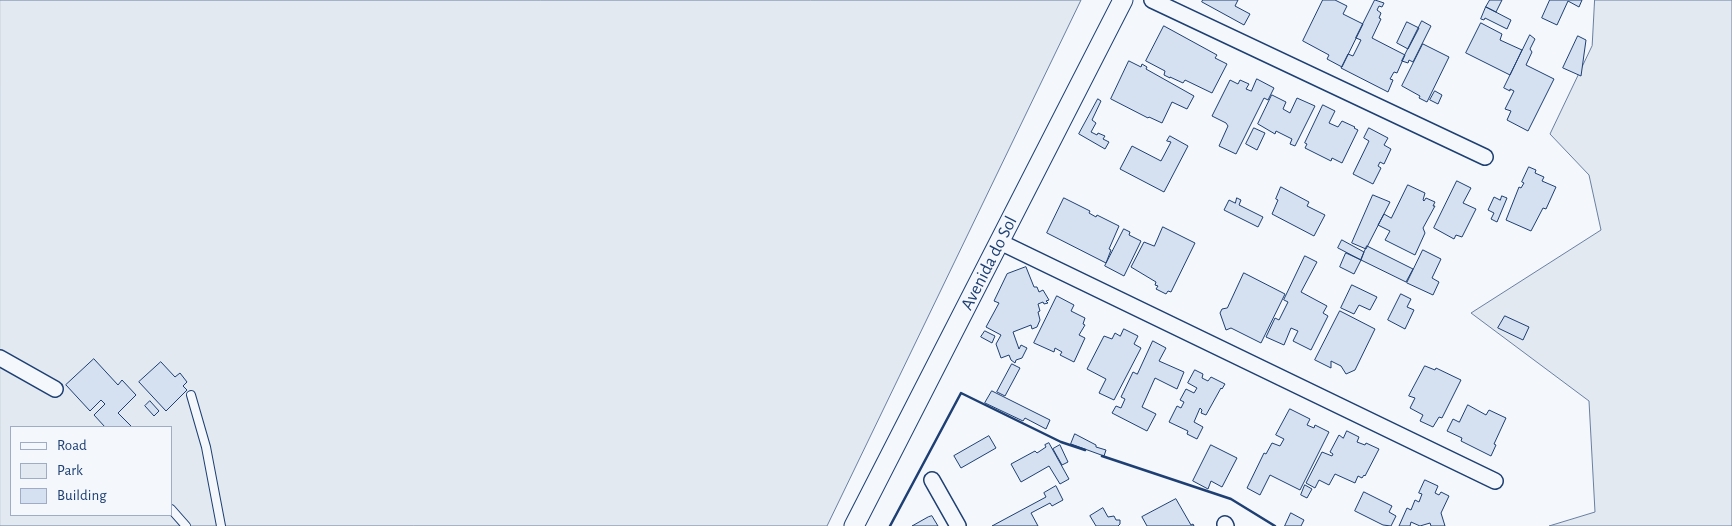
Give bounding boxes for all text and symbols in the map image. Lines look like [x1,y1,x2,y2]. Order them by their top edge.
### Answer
street label: Avenida do Sol [956,212,1022,314]
legend [10,426,172,516]
text: Road [57,438,87,453]
text: Park [57,463,83,478]
text: Building [57,488,107,503]

